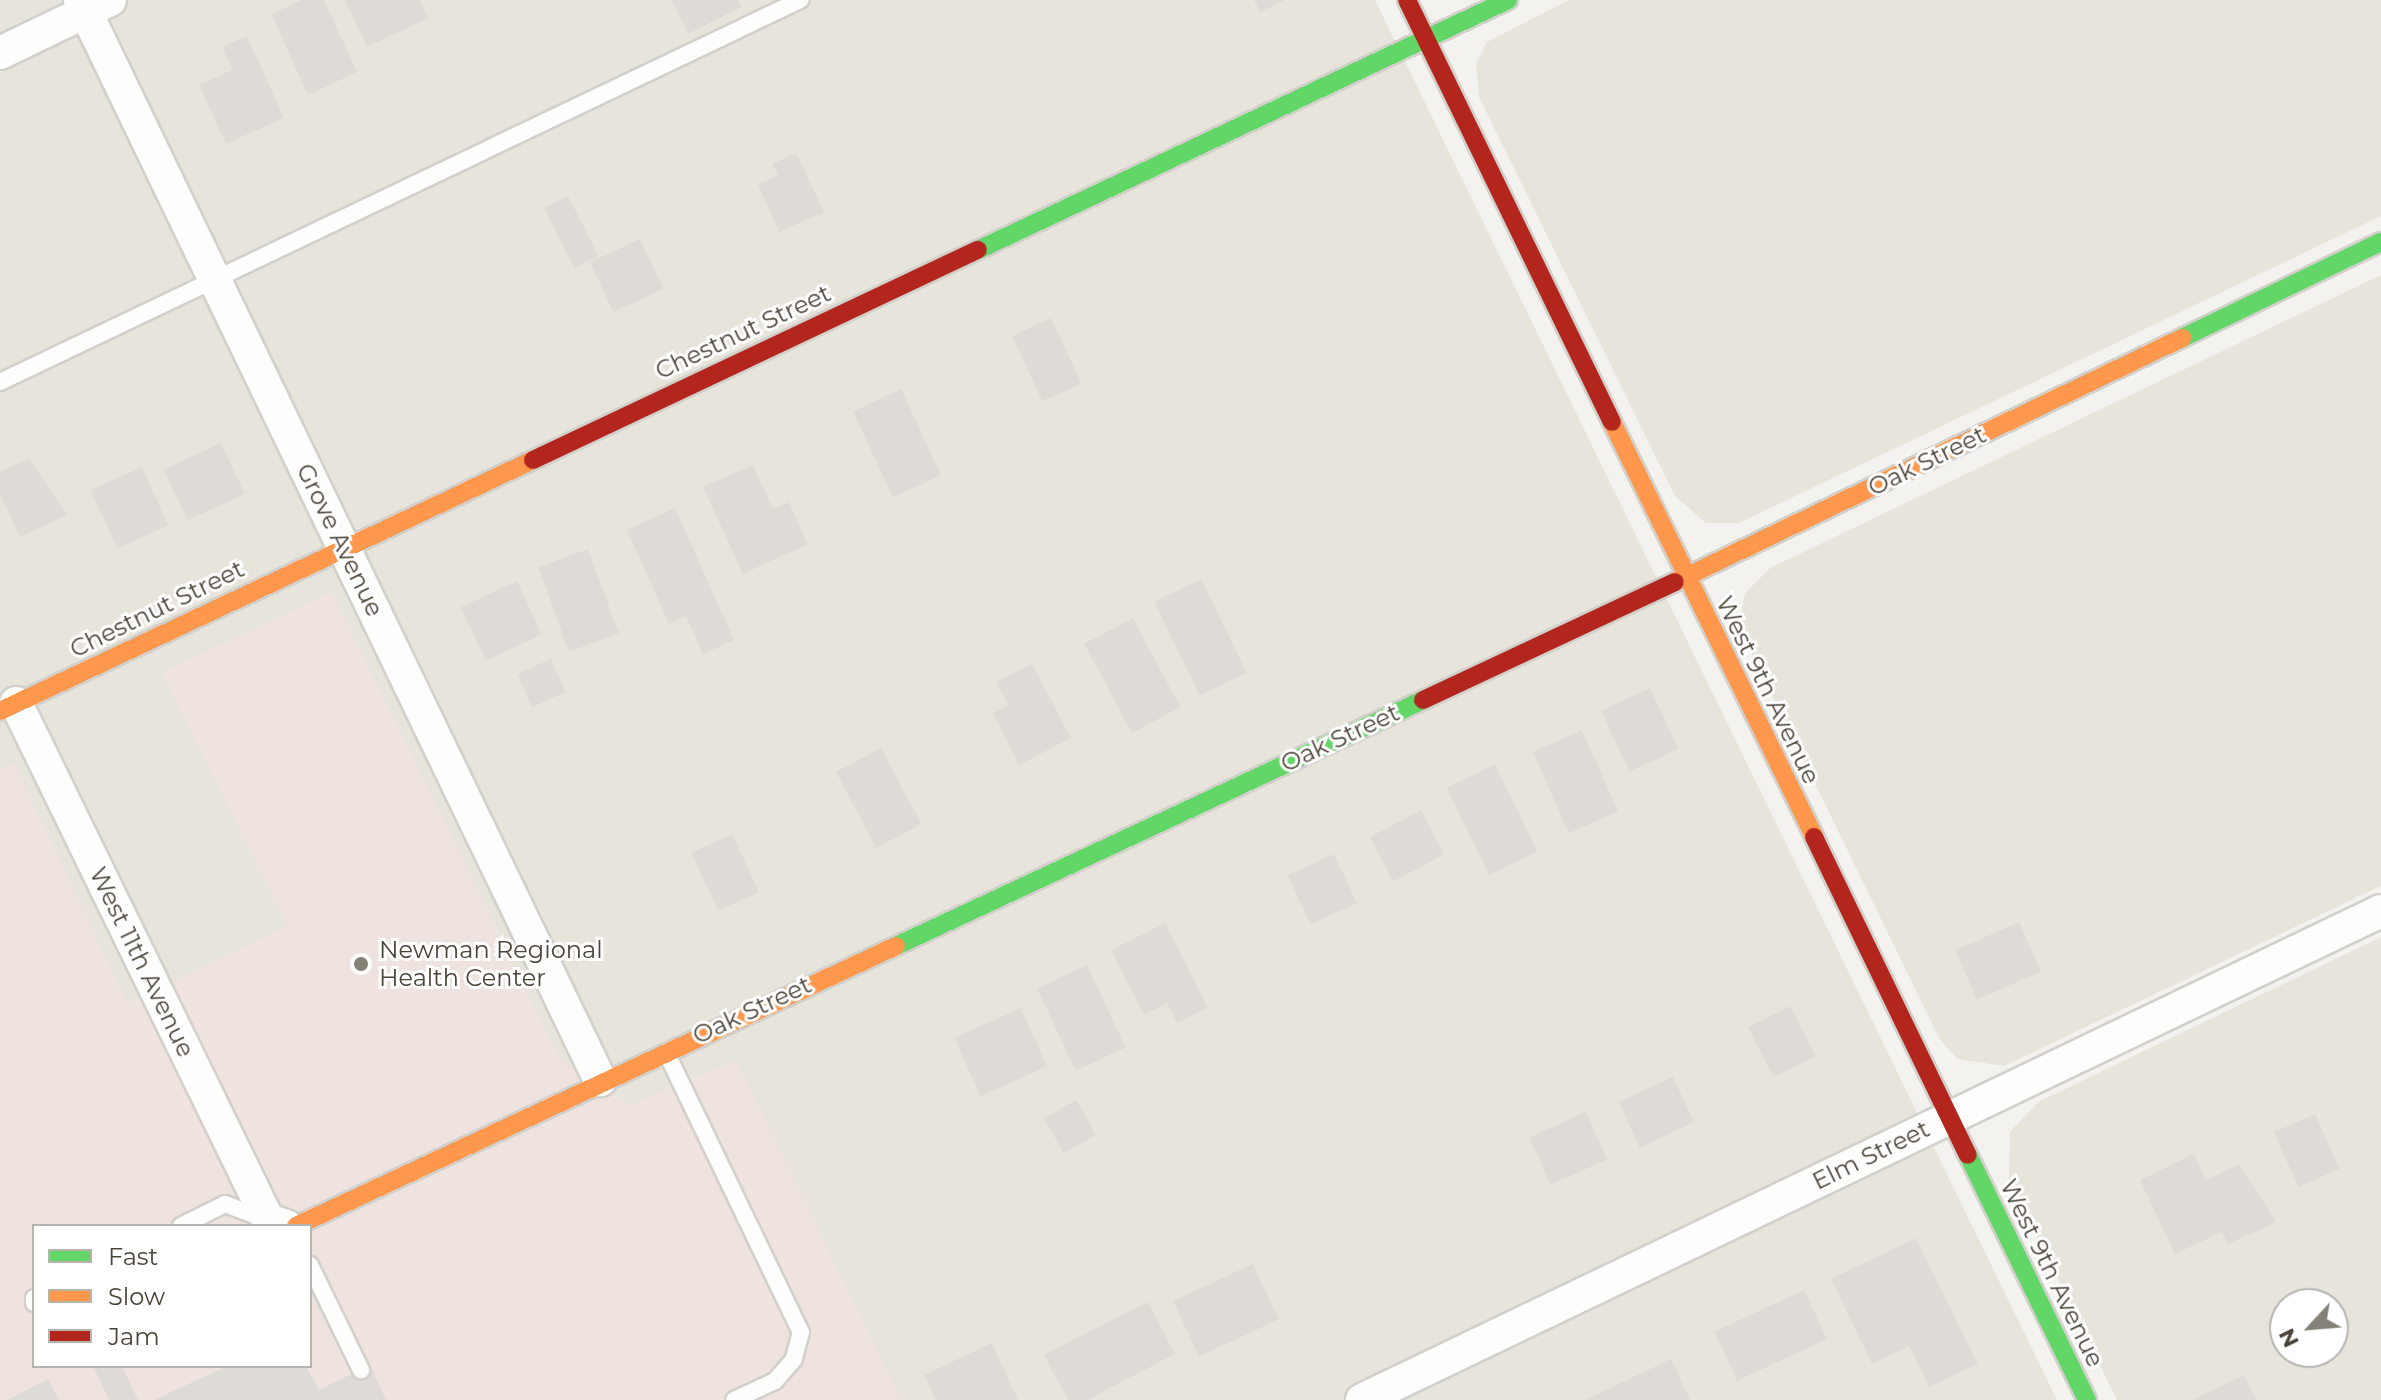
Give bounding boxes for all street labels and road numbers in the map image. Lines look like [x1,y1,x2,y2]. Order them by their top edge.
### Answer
street label: Chestnut Street [651,279,835,385]
street label: Oak Street [1863,420,1991,502]
street label: Grove Avenue [291,459,389,621]
street label: Chestnut Street [65,554,249,664]
street label: West 9th Avenue [1710,591,1826,789]
street label: Oak Street [1276,698,1404,778]
street label: West 11th Avenue [84,862,200,1062]
street label: Oak Street [688,970,816,1050]
street label: Elm Street [1808,1114,1934,1196]
street label: West 9th Avenue [1994,1174,2110,1372]

